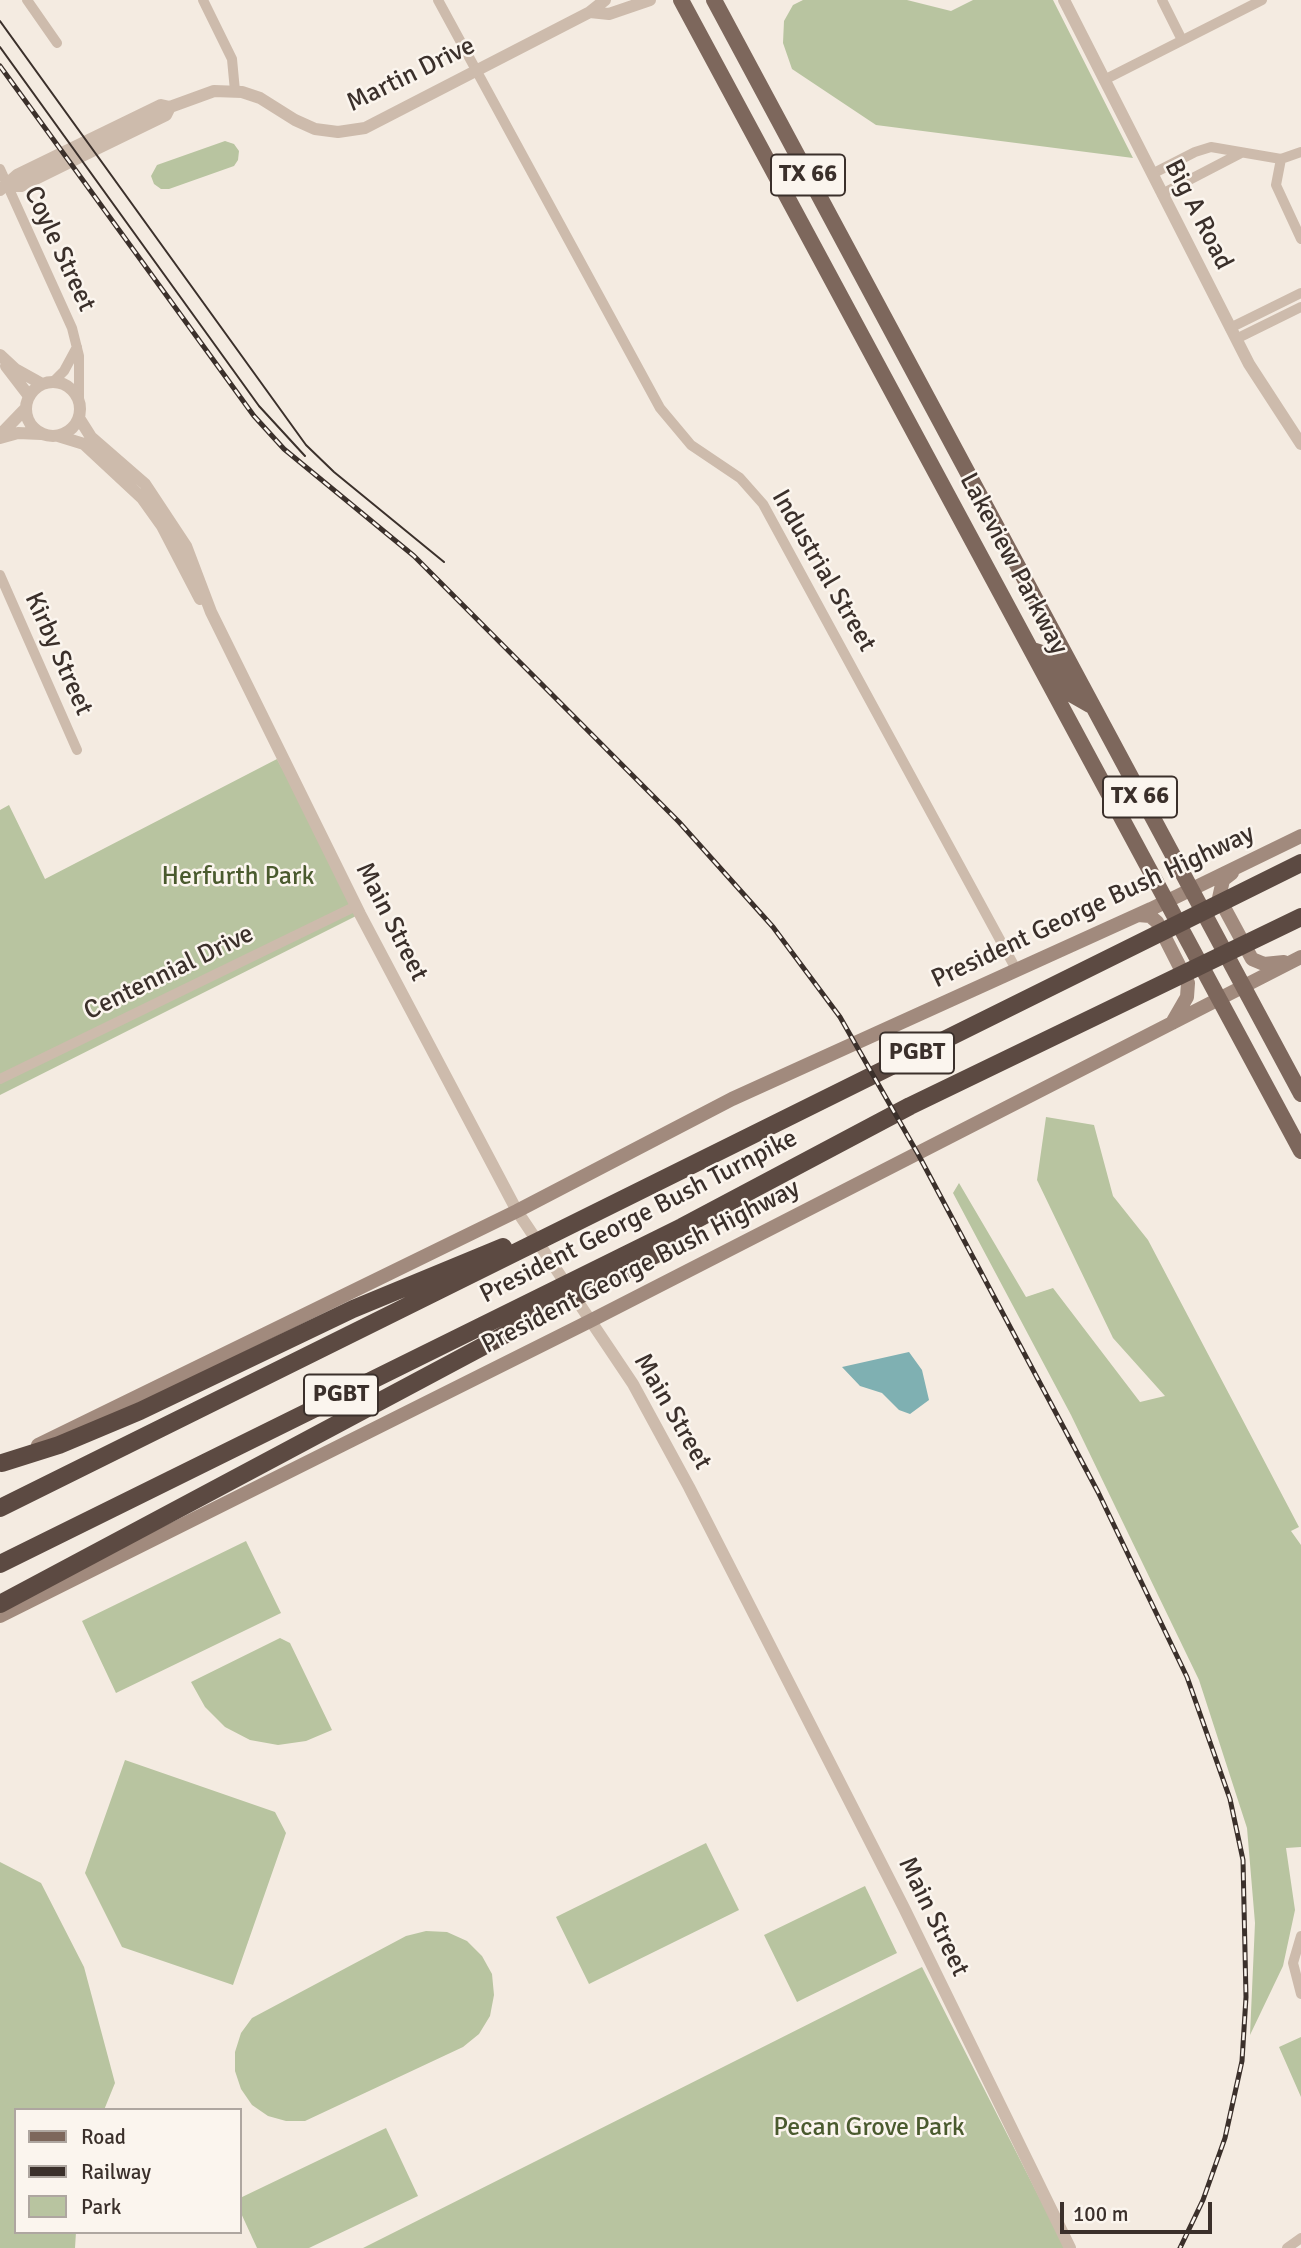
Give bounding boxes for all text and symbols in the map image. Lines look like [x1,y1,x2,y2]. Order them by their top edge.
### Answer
street label: Martin Drive [342,31,480,119]
road number: TX 66 [771,154,845,196]
street label: Big A Road [1157,155,1239,275]
street label: Coyle Street [16,181,102,317]
street label: Lakeview Parkway [952,468,1074,660]
street label: Industrial Street [764,485,882,657]
street label: Kirby Street [17,588,99,720]
road number: TX 66 [1103,776,1177,818]
street label: President George Bush Highway [927,818,1259,996]
street label: Main Street [348,857,434,987]
park label: Herfurth Park [162,861,314,893]
street label: Centennial Drive [79,919,259,1027]
road number: PGBT [880,1032,954,1073]
street label: President George Bush Turnpike [475,1123,803,1311]
street label: President George Bush Highway [477,1173,805,1361]
street label: Main Street [626,1348,718,1476]
road number: PGBT [304,1374,378,1415]
street label: Main Street [891,1852,975,1982]
legend [14,2108,242,2234]
park label: Pecan Grove Park [773,2112,965,2144]
text: Road [81,2124,126,2150]
text: Railway [81,2159,151,2185]
scale bar [1063,2188,1215,2232]
text: Park [81,2194,121,2220]
text: 100 m [1073,2201,1128,2227]

